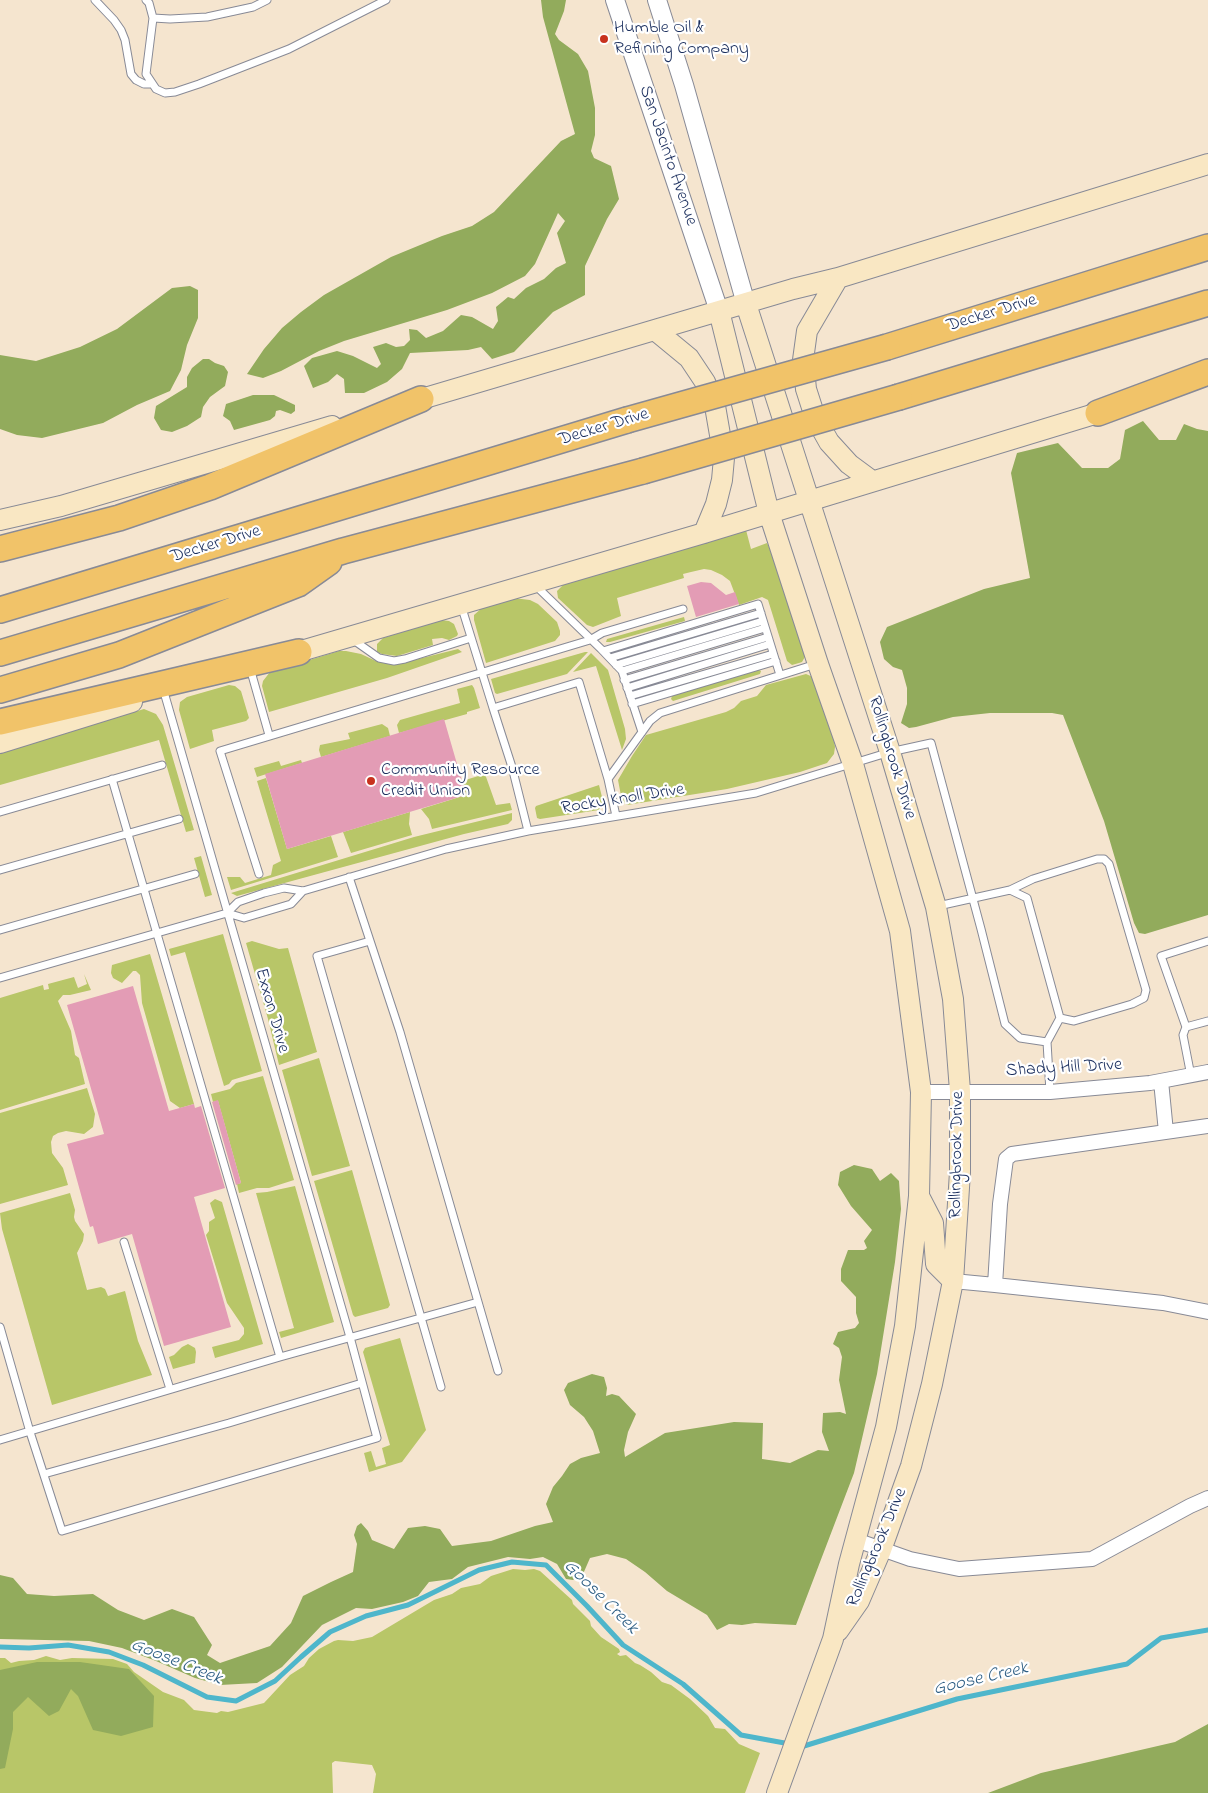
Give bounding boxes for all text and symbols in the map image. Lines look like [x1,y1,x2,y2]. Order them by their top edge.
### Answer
place label: Humble Oil & Refining Company [614,18,749,60]
marker: Humble Oil & Refining Company [598,33,610,45]
street label: San Jacinto Avenue [633,83,701,229]
street label: Decker Drive [944,290,1040,338]
street label: Decker Drive [556,404,652,452]
street label: Decker Drive [168,521,264,569]
street label: Rollingbrook Drive [862,694,920,822]
place label: Community Resource Credit Union [381,760,540,802]
marker: Community Resource Credit Union [365,775,377,787]
street label: Rocky Knoll Drive [560,780,686,820]
street label: Exxon Drive [249,966,293,1056]
street label: Shady Hill Drive [1005,1055,1123,1083]
street label: Rollingbrook Drive [946,1091,970,1219]
street label: Rollingbrook Drive [843,1485,913,1611]
water label: Goose Creek [558,1556,642,1640]
water label: Goose Creek [127,1634,225,1692]
water label: Goose Creek [932,1658,1030,1702]

